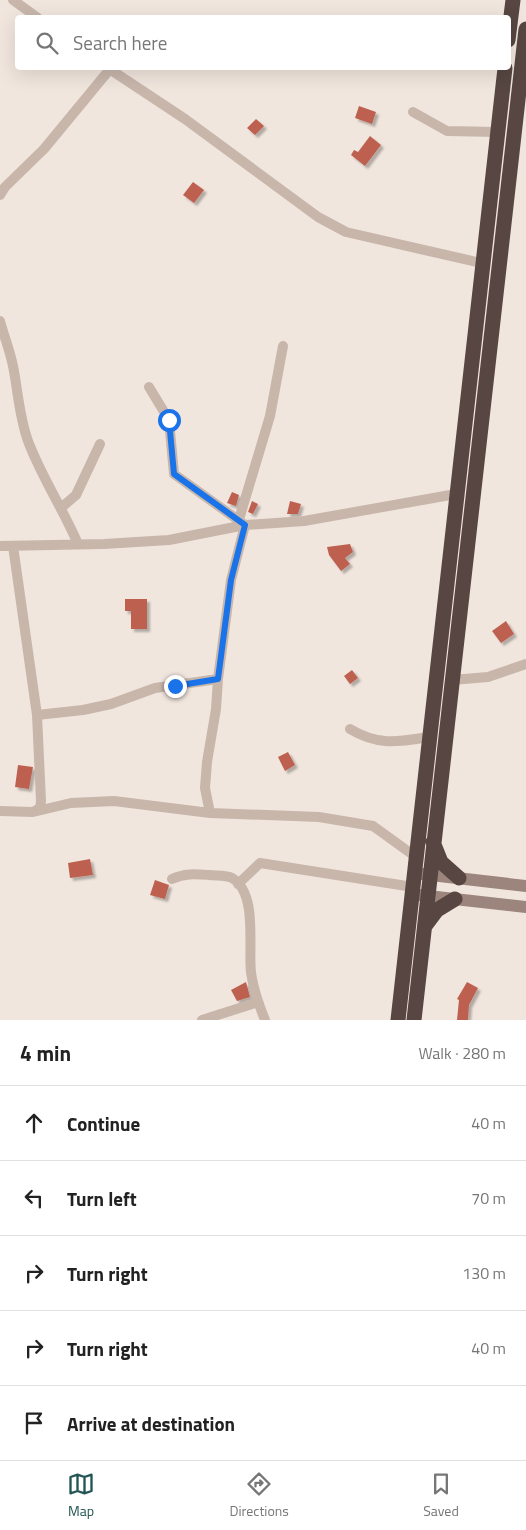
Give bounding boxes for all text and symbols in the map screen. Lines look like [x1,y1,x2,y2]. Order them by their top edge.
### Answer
search box [15,15,511,70]
text: Search here [73,28,167,57]
icon: search [33,29,61,57]
route start [158,409,181,432]
route end [164,675,187,698]
text: 4 min [20,1037,71,1069]
text: Walk · 280 m [418,1041,506,1065]
icon: ahead [20,1109,48,1137]
text: Continue [67,1109,140,1138]
text: 40 m [471,1111,506,1135]
icon: left [20,1184,48,1212]
text: Turn left [67,1184,137,1213]
text: 70 m [471,1186,506,1210]
icon: right [20,1259,48,1287]
text: Turn right [67,1259,148,1288]
text: 130 m [462,1261,506,1285]
icon: right [20,1334,48,1362]
text: Turn right [67,1334,148,1363]
text: 40 m [471,1336,506,1360]
icon: arrive [20,1409,48,1437]
text: Arrive at destination [67,1409,235,1438]
tab: Map [67,1470,95,1521]
tab: Directions [229,1470,289,1521]
tab: Saved [423,1470,459,1521]

